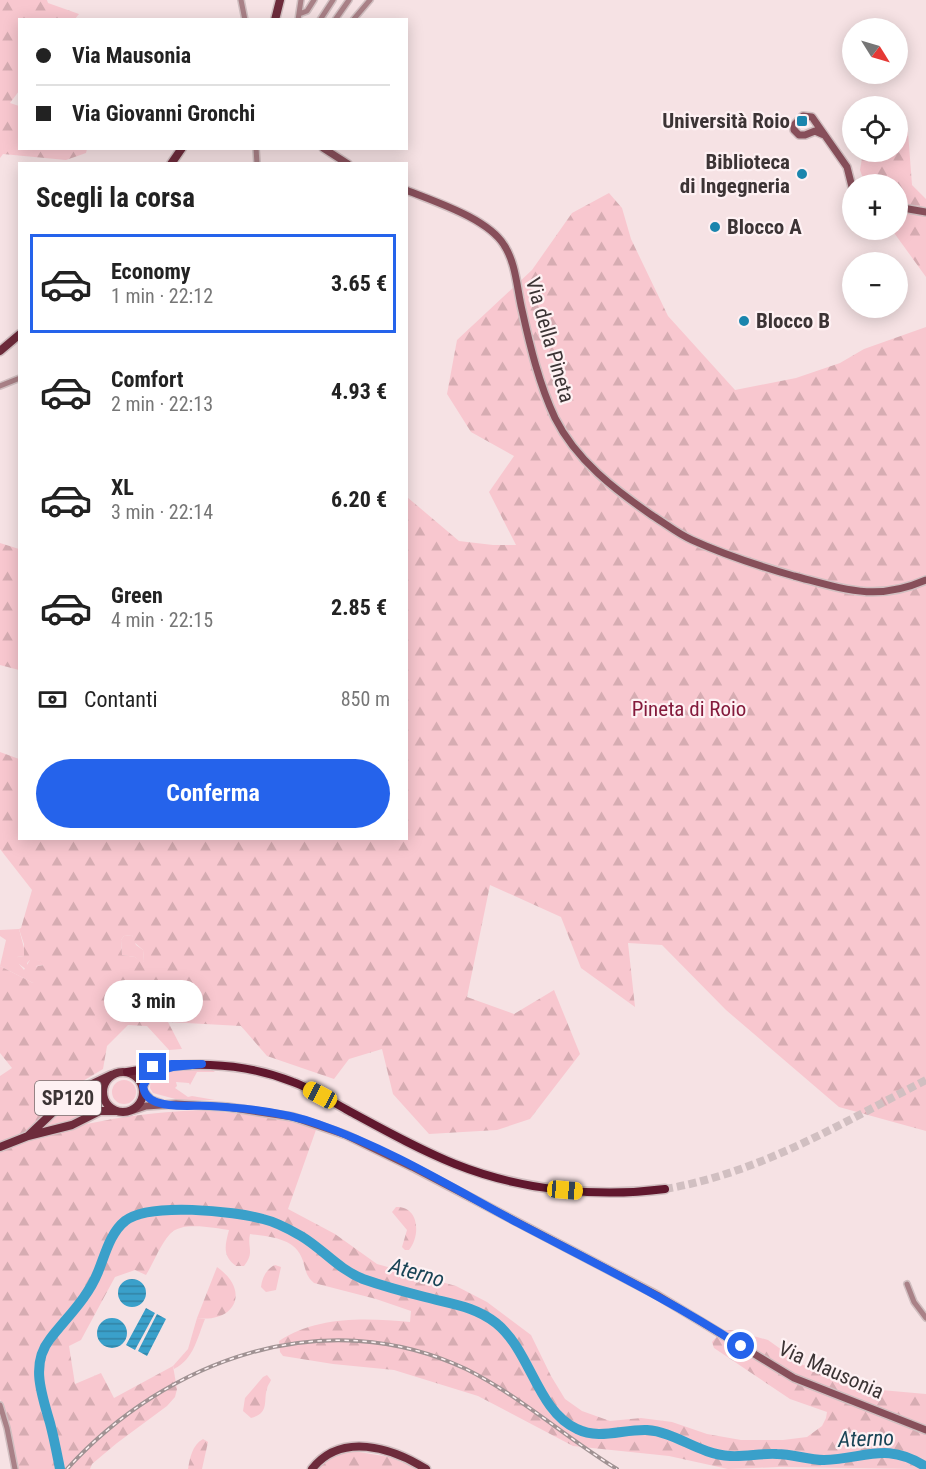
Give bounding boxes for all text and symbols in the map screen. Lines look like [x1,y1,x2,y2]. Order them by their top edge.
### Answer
north arrow [842,18,908,84]
map controls [842,18,908,318]
text: Via Mausonia [72,43,191,68]
button: locate [842,96,908,162]
text: Via Giovanni Gronchi [72,101,255,126]
place label: Università Roio [662,109,790,133]
marker: Università Roio [795,114,809,128]
place label: Biblioteca di Ingegneria [680,150,790,198]
marker: Biblioteca di Ingegneria [795,167,809,181]
button: + [842,174,908,240]
text: Scegli la corsa [36,182,195,214]
place label: Blocco A [727,215,802,239]
marker: Blocco A [708,220,722,234]
button: − [842,252,908,318]
icon: car [39,257,93,311]
text: Economy [111,259,191,284]
text: 3.65 € [331,271,387,296]
street label: Via della Pineta [521,275,579,405]
text: 1 min · 22:12 [111,284,213,308]
place label: Blocco B [756,309,830,333]
marker: Blocco B [737,314,751,328]
icon: car [39,365,93,419]
text: Comfort [111,367,184,392]
text: 4.93 € [331,379,387,404]
text: 2 min · 22:13 [111,392,213,416]
icon: car [39,473,93,527]
text: XL [111,475,134,500]
text: 6.20 € [331,487,387,512]
text: 3 min · 22:14 [111,500,213,524]
icon: car [39,581,93,635]
text: Green [111,583,163,608]
text: 2.85 € [331,595,387,620]
text: 4 min · 22:15 [111,608,213,632]
icon: cash [36,683,69,716]
text: Contanti [84,687,157,712]
text: 850 m [341,687,390,711]
park label: Pineta di Roio [632,697,746,721]
button: Conferma [36,759,390,828]
callout: 3 min [104,980,202,1022]
text: 3 min [131,989,176,1013]
route end [139,1053,166,1080]
car [300,1079,340,1111]
road number: SP120 [35,1081,101,1115]
car [546,1179,584,1201]
water label: Aterno [386,1252,447,1292]
route start [727,1332,754,1359]
street label: Via Mausonia [775,1336,887,1404]
water label: Aterno [837,1425,894,1452]

